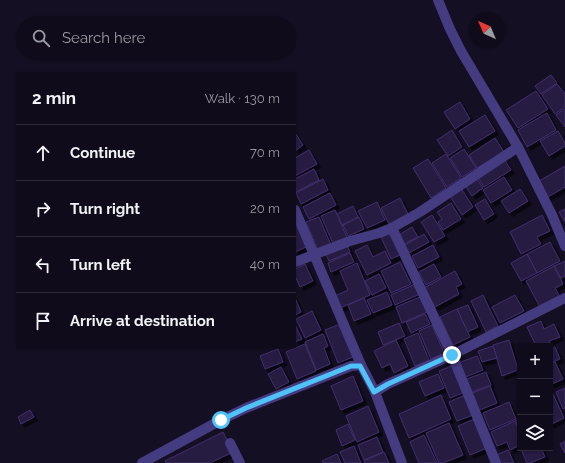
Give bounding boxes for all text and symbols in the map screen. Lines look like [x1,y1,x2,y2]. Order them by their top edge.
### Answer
north arrow [469,12,505,48]
search box [16,16,296,60]
icon: search [30,27,52,49]
text: Search here [62,29,145,47]
text: 2 min [32,88,76,108]
text: Walk · 130 m [205,91,280,106]
icon: ahead [32,142,54,164]
text: Continue [70,144,135,162]
text: 70 m [250,145,280,160]
icon: right [32,198,54,220]
text: Turn right [70,200,140,218]
text: 20 m [250,201,280,216]
icon: left [32,254,54,276]
text: Turn left [70,256,131,274]
text: 40 m [250,257,280,272]
icon: arrive [32,310,54,332]
text: Arrive at destination [70,312,215,330]
map controls [517,343,553,451]
button: + [517,343,553,379]
route end [443,346,461,364]
button: − [517,379,553,415]
route start [212,411,230,429]
button: layers [517,415,553,451]

